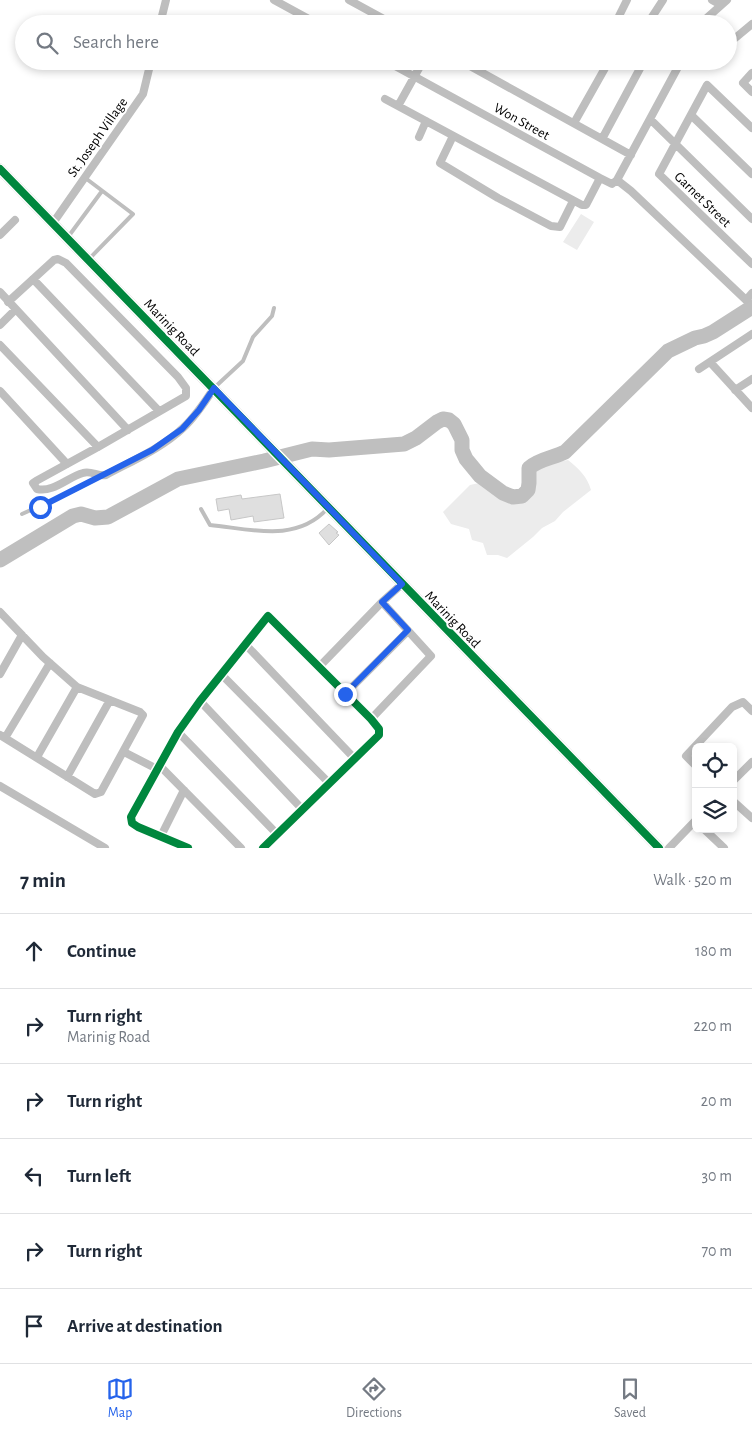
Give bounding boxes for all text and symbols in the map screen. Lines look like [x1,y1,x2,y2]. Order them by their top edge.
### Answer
search box [15,15,737,70]
icon: search [33,29,61,57]
text: Search here [73,33,159,52]
street label: St. Joseph Village [65,95,130,180]
street label: Won Street [491,101,552,143]
street label: Garnet Street [671,169,734,230]
street label: Marinig Road [141,297,202,359]
route start [29,496,52,519]
street label: Marinig Road [422,589,483,651]
route end [334,683,357,706]
map controls [692,743,737,833]
button: locate [692,743,737,788]
button: layers [692,788,737,833]
text: 7 min [20,870,66,891]
text: Walk · 520 m [653,872,732,888]
icon: ahead [20,937,48,965]
text: Continue [67,942,136,961]
text: 180 m [695,943,732,959]
text: Turn right [67,1007,142,1026]
icon: right [20,1012,48,1040]
text: 220 m [694,1018,732,1034]
text: Marinig Road [67,1029,150,1045]
icon: right [20,1087,48,1115]
text: Turn right [67,1092,142,1111]
text: 20 m [701,1093,732,1109]
icon: left [20,1162,48,1190]
text: Turn left [67,1167,131,1186]
text: 30 m [702,1168,732,1184]
icon: right [20,1237,48,1265]
text: Turn right [67,1242,142,1261]
text: 70 m [701,1243,732,1259]
icon: arrive [20,1312,48,1340]
text: Arrive at destination [67,1317,223,1336]
tab: Map [106,1375,134,1422]
tab: Directions [346,1375,402,1422]
tab: Saved [614,1375,646,1422]

